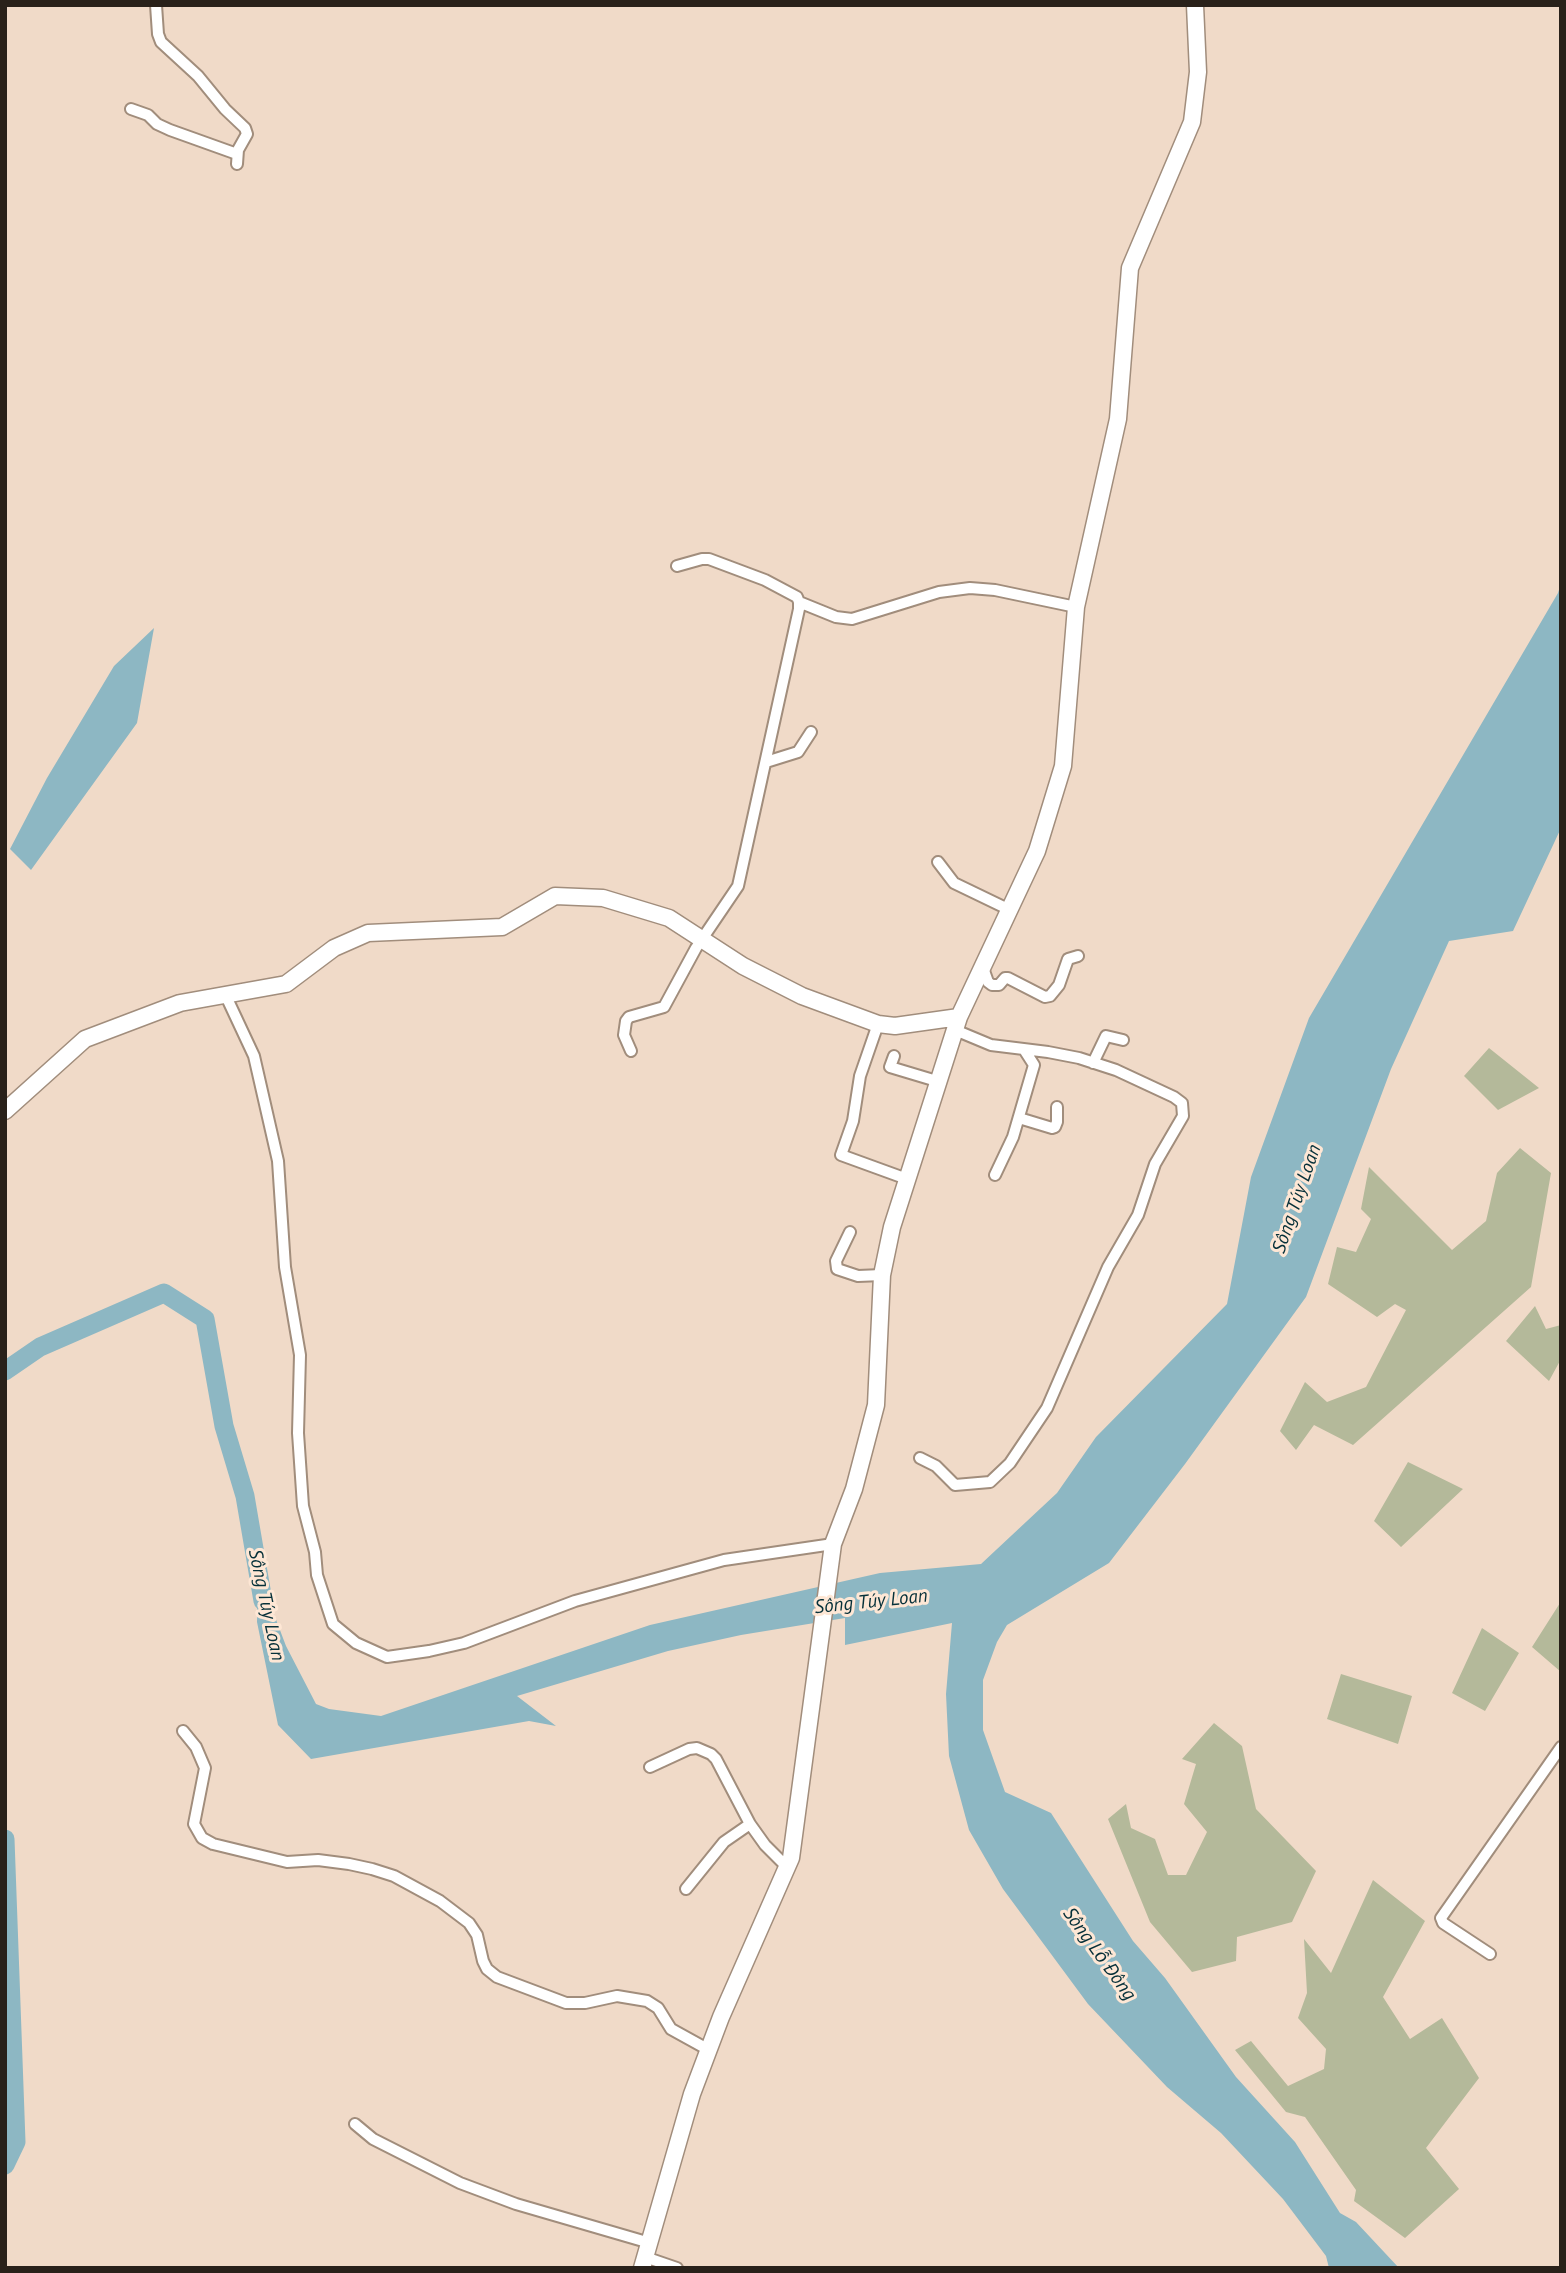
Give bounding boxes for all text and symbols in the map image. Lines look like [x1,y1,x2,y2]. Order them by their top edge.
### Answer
water label: Sông Túy Loan [1268,1142,1326,1256]
water label: Sông Túy Loan [243,1547,289,1663]
water label: Sông Túy Loan [813,1585,929,1619]
water label: Sông Lỗ Đông [1058,1903,1140,2005]

